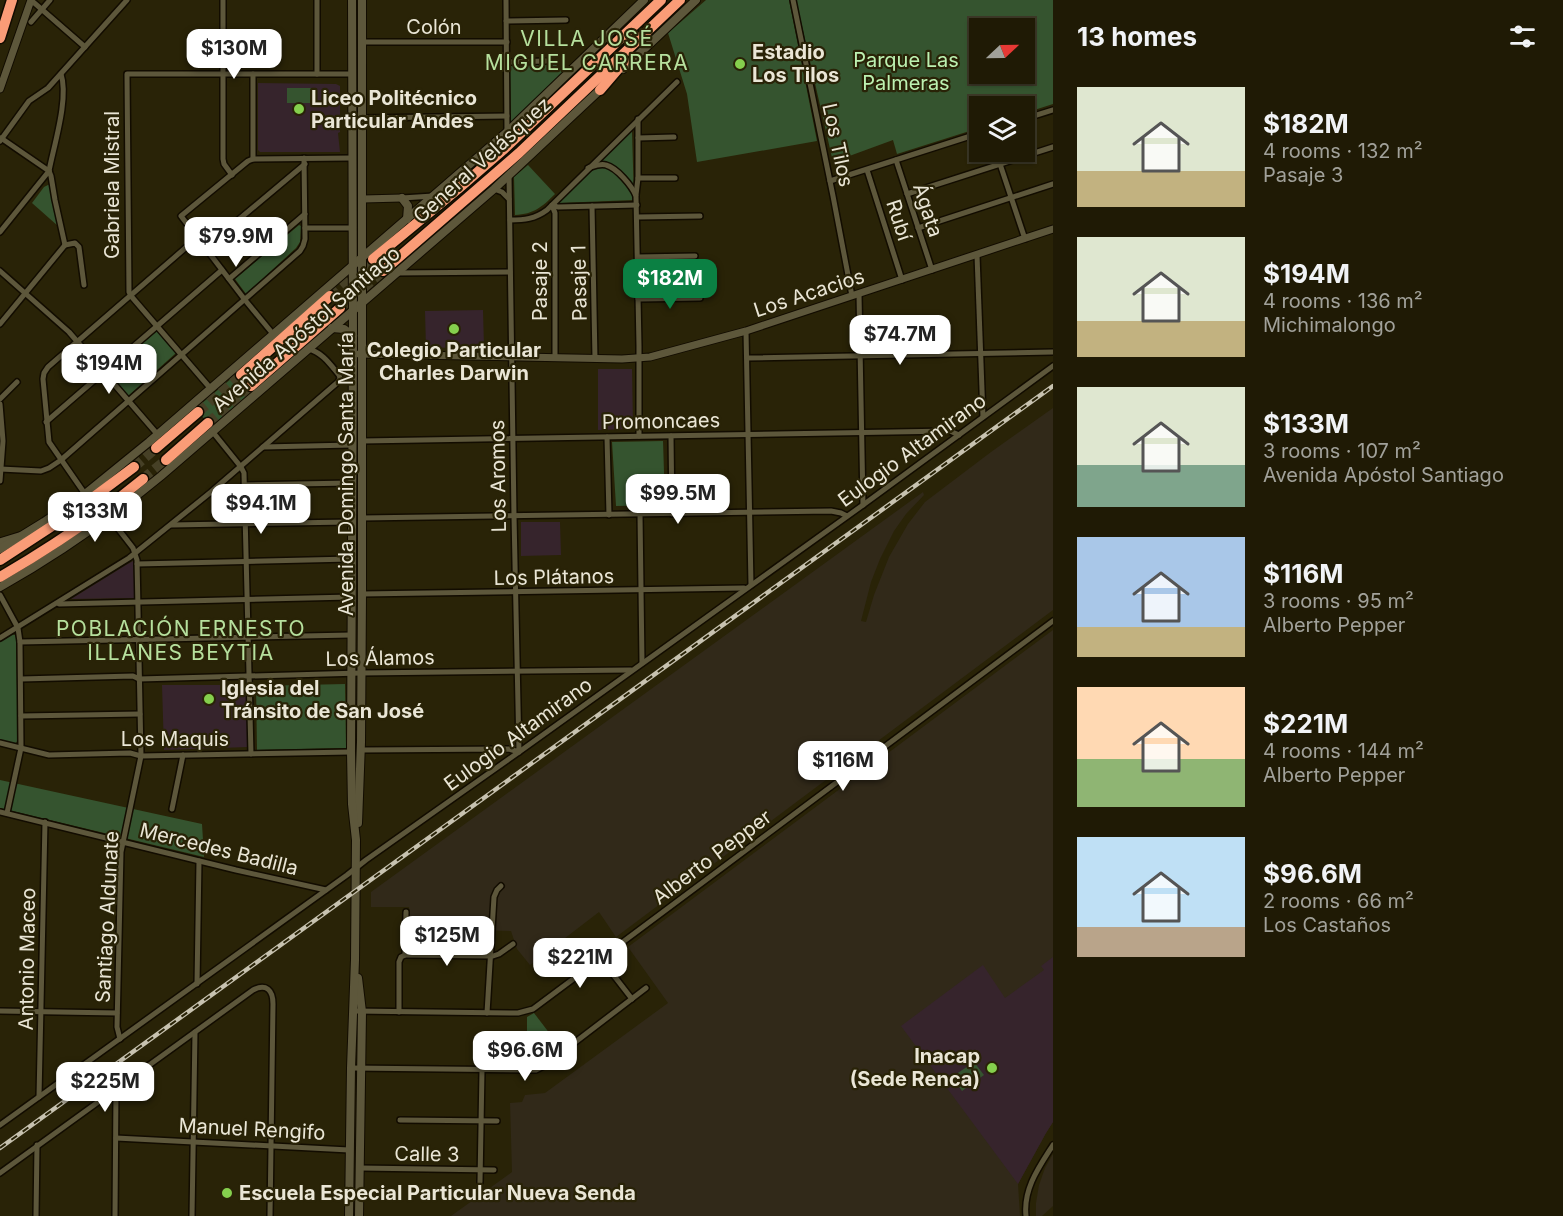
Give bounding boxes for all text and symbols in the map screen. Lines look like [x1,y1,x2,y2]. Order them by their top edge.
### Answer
street label: Colón [406,15,462,39]
north arrow [969,18,1035,84]
map controls [969,18,1035,162]
icon: filters [1506,20,1539,53]
text: 13 homes [1077,21,1197,52]
district label: VILLA JOSÉ MIGUEL CARRERA [485,25,689,75]
pin: $130M [192,29,276,80]
text: $130M [201,36,267,60]
place label: Estadio Los Tilos [752,40,839,87]
park label: Parque Las Palmeras [853,48,959,95]
marker: Estadio Los Tilos [733,57,747,71]
place label: Liceo Politécnico Particular Andes [311,86,477,133]
street label: General Velásquez [408,92,556,228]
button: layers [969,96,1035,162]
street label: Los Tilos [817,101,859,189]
marker: Liceo Politécnico Particular Andes [292,102,306,116]
text: $182M [1263,108,1349,139]
street label: Gabriela Mistral [100,111,124,259]
icon: home [1125,111,1197,183]
text: 4 rooms · 132 m² [1263,139,1422,163]
text: Pasaje 3 [1263,163,1343,187]
street label: Ágata [908,180,949,240]
street label: Rubí [881,196,917,244]
pin: $79.9M [187,217,285,268]
text: $79.9M [199,224,273,248]
street label: Avenida Apóstol Santiago [207,241,405,417]
street label: Pasaje 2 [528,241,552,321]
street label: Pasaje 1 [566,245,592,321]
text: $194M [1263,258,1350,289]
pin: $182M [628,259,712,310]
icon: home [1125,261,1197,333]
street label: Los Acacios [751,264,867,322]
text: $182M [637,266,703,290]
text: 4 rooms · 136 m² [1263,289,1423,313]
text: Michimalongo [1263,313,1396,337]
pin: $74.7M [851,315,949,366]
marker: Colegio Particular Charles Darwin [447,322,461,336]
text: $74.7M [864,322,936,346]
street label: Avenida Domingo Santa María [334,332,358,616]
place label: Colegio Particular Charles Darwin [367,338,541,385]
pin: $194M [67,344,151,395]
text: $194M [76,351,142,375]
street label: Eulogio Altamirano [833,388,991,512]
street label: Promoncaes [602,408,720,434]
text: $133M [1263,408,1349,439]
icon: home [1125,411,1197,483]
street label: Los Aromos [485,420,511,532]
text: 3 rooms · 107 m² [1263,439,1421,463]
text: Avenida Apóstol Santiago [1263,463,1504,487]
pin: $99.5M [629,474,727,525]
text: $99.5M [640,481,716,505]
pin: $94.1M [212,484,310,535]
text: $94.1M [225,491,297,515]
pin: $133M [53,492,137,543]
text: $133M [62,499,128,523]
text: $116M [1263,558,1344,589]
icon: home [1125,561,1197,633]
street label: Los Plátanos [494,564,614,590]
text: 3 rooms · 95 m² [1263,589,1414,613]
text: Alberto Pepper [1263,613,1405,637]
district label: POBLACIÓN ERNESTO ILLANES BEYTIA [56,615,306,665]
street label: Los Álamos [325,644,435,671]
street label: Eulogio Altamirano [439,672,597,796]
place label: Iglesia del Tránsito de San José [221,676,424,723]
marker: Iglesia del Tránsito de San José [202,692,216,706]
text: $221M [1263,708,1348,739]
icon: home [1125,711,1197,783]
street label: Los Maquis [121,727,229,751]
text: 4 rooms · 144 m² [1263,739,1424,763]
pin: $116M [801,741,885,792]
text: $116M [812,748,874,772]
text: Alberto Pepper [1263,763,1405,787]
street label: Alberto Pepper [648,804,776,909]
street label: Mercedes Badilla [137,818,301,880]
street label: Santiago Aldunate [91,830,123,1004]
text: $96.6M [1263,858,1362,889]
icon: home [1125,861,1197,933]
street label: Antonio Maceo [14,887,40,1031]
text: 2 rooms · 66 m² [1263,889,1414,913]
text: Los Castaños [1263,913,1391,937]
pin: $125M [405,916,489,967]
text: $125M [414,923,480,947]
pin: $221M [538,938,622,989]
text: $221M [547,945,613,969]
pin: $96.6M [476,1031,574,1082]
text: $96.6M [487,1038,563,1062]
place label: Inacap (Sede Renca) [850,1044,980,1091]
marker: Inacap (Sede Renca) [985,1061,999,1075]
pin: $225M [63,1062,147,1113]
text: $225M [70,1069,140,1093]
street label: Manuel Rengifo [178,1113,326,1145]
street label: Calle 3 [394,1141,460,1167]
place label: Escuela Especial Particular Nueva Senda [239,1181,636,1205]
marker: Escuela Especial Particular Nueva Senda [220,1186,234,1200]

